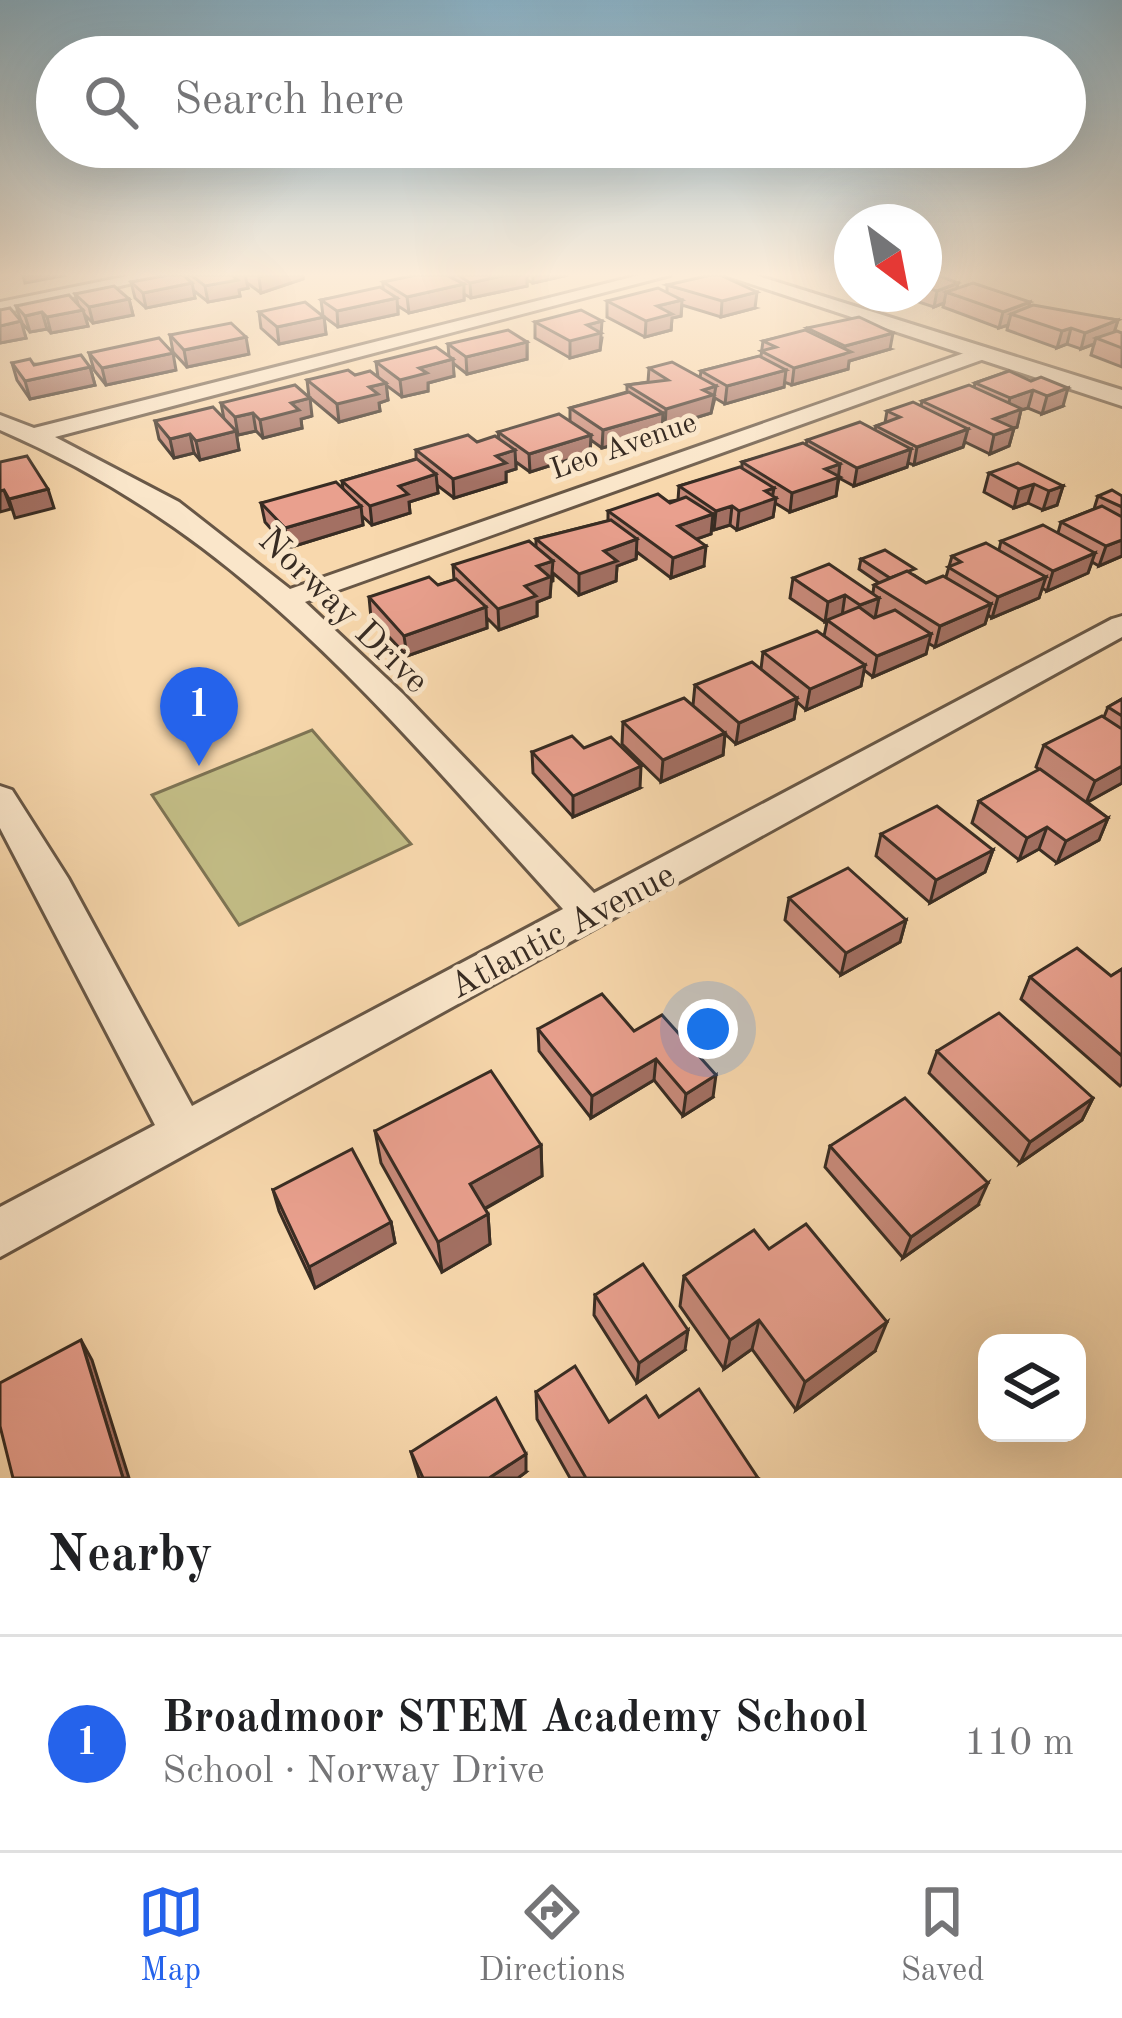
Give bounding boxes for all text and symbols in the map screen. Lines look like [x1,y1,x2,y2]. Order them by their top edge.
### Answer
search box [36,36,1086,168]
icon: search [78,69,144,135]
text: Search here [174,79,404,124]
north arrow [834,204,942,312]
street label: Leo Avenue [547,408,701,486]
street label: Norway Drive [251,523,434,701]
pin: 1 [160,667,238,766]
street label: Atlantic Avenue [444,858,681,1007]
your location [678,999,738,1059]
map controls [978,1334,1086,1442]
button: layers [978,1334,1086,1442]
text: Nearby [48,1531,213,1582]
text: Broadmoor STEM Academy School [162,1697,868,1742]
text: 1 [76,1724,98,1763]
text: 110 m [964,1724,1074,1763]
text: School · Norway Drive [162,1752,545,1791]
tab: Map [138,1879,204,1992]
tab: Directions [479,1879,625,1992]
tab: Saved [900,1879,984,1992]

